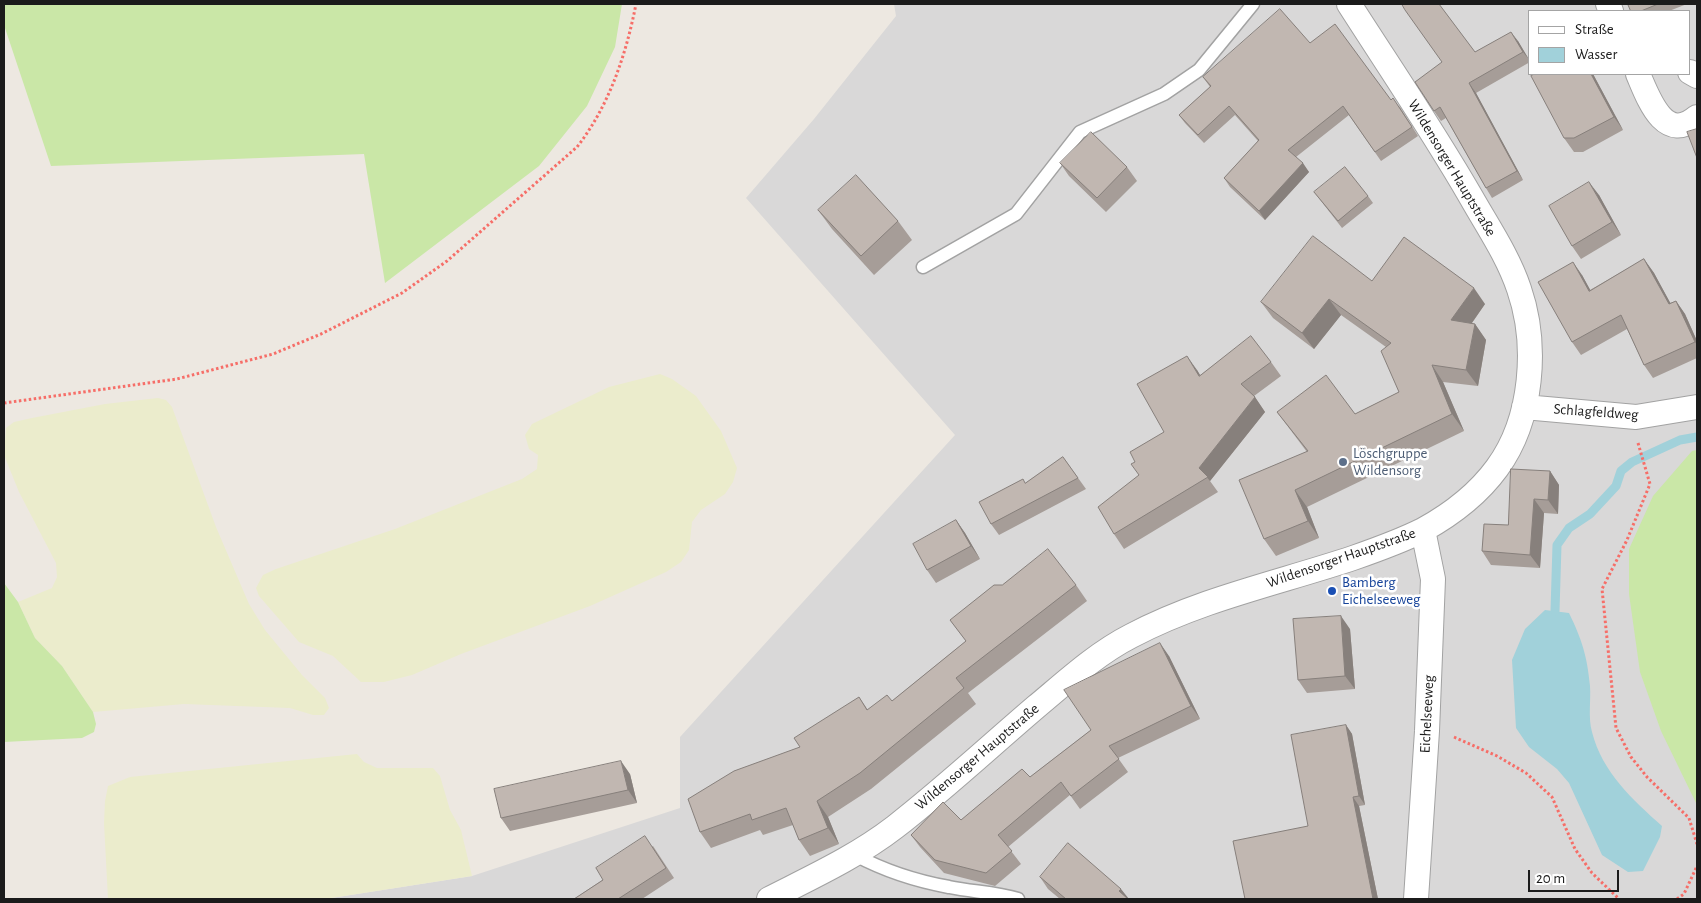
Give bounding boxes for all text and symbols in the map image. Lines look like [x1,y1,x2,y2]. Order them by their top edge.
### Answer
legend [1528,10,1691,75]
text: Straße [1575,22,1614,37]
text: Wasser [1575,47,1617,62]
street label: Wildensorger Hauptstraße [1404,96,1500,240]
street label: Schlagfeldweg [1553,400,1639,424]
place label: Löschgruppe Wildensorg [1353,444,1428,479]
marker: Löschgruppe Wildensorg [1337,456,1349,468]
street label: Wildensorger Hauptstraße [1264,524,1418,592]
place label: Bamberg Eichelseeweg [1342,573,1420,608]
marker: Bamberg Eichelseeweg [1326,585,1338,597]
street label: Eichelseeweg [1416,674,1438,754]
street label: Wildensorger Hauptstraße [911,700,1043,814]
scale bar [1531,860,1622,892]
text: 20 m [1536,871,1565,886]

